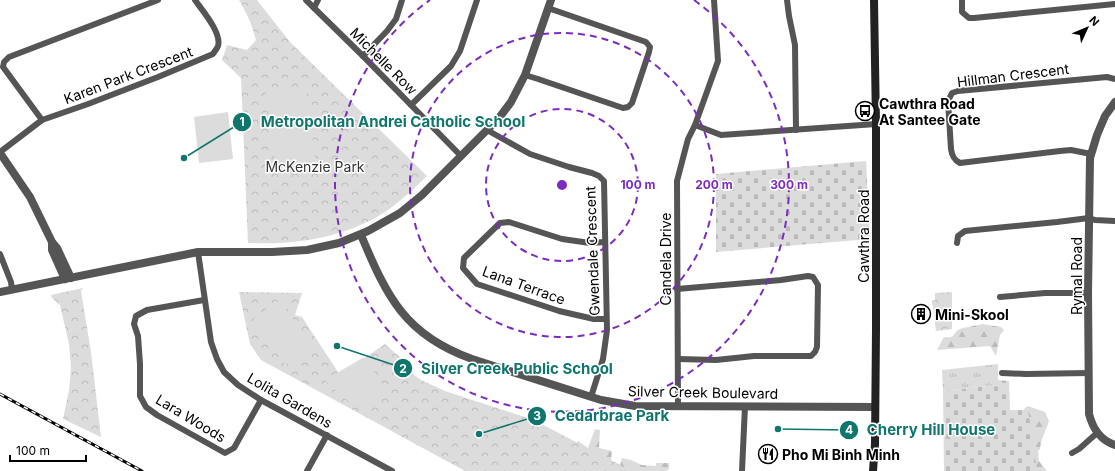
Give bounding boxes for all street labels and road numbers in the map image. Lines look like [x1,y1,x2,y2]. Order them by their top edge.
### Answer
street label: Michelle Row [347,24,421,98]
street label: Karen Park Crescent [61,42,195,107]
street label: Hillman Crescent [956,60,1070,90]
street label: Gwendale Crescent [581,185,603,316]
street label: Cawthra Road [855,189,872,283]
street label: Candela Drive [657,212,674,306]
street label: Rymal Road [1068,237,1085,315]
street label: Lana Terrace [480,262,568,308]
street label: Lolita Gardens [244,369,336,431]
street label: Silver Creek Boulevard [628,382,778,402]
street label: Lara Woods [153,390,229,446]

